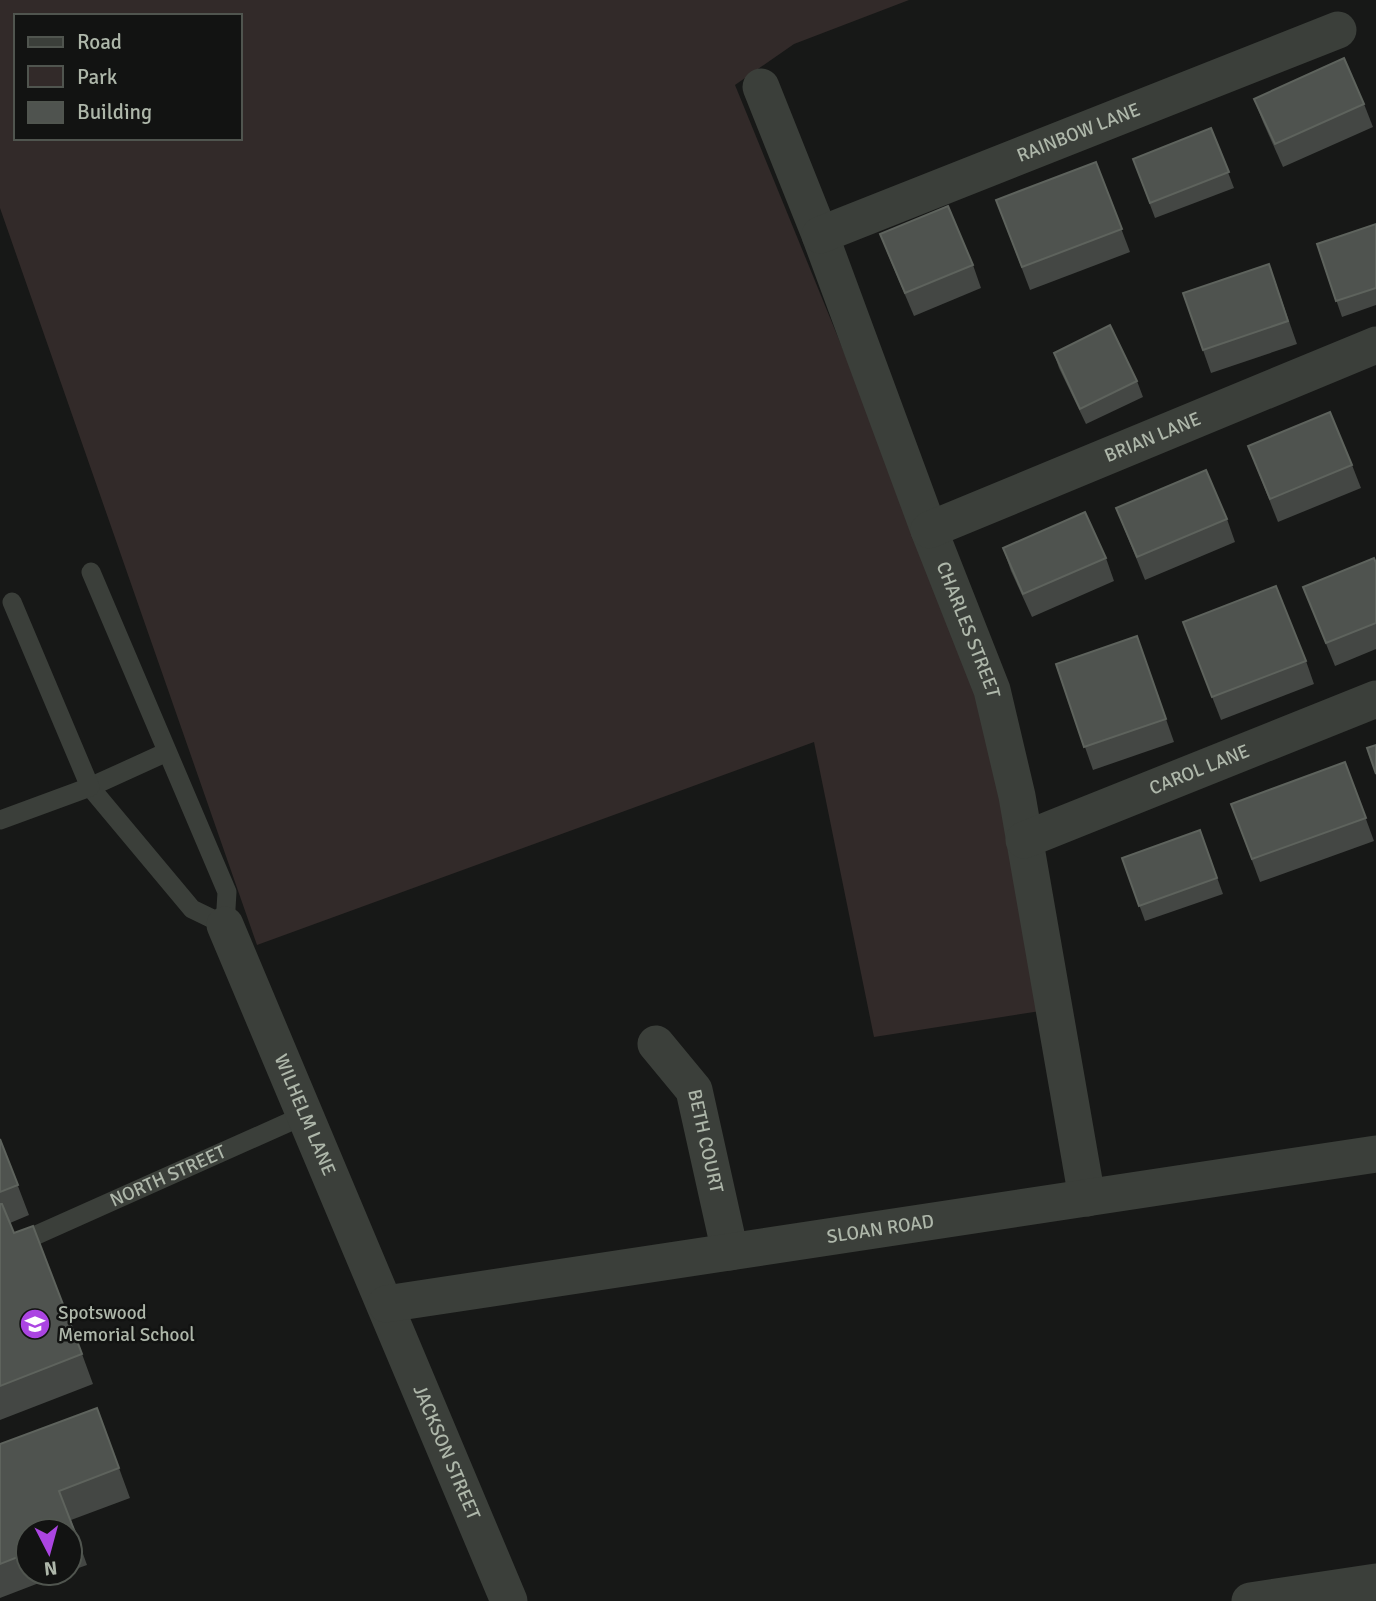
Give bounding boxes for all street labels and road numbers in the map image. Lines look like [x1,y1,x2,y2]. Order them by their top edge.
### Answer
street label: RAINBOW LANE [1013,97,1144,168]
street label: BRIAN LANE [1101,407,1204,468]
street label: CHARLES STREET [931,558,1006,701]
street label: CAROL LANE [1146,739,1253,801]
street label: WILHELM LANE [269,1051,341,1179]
street label: BETH COURT [682,1087,729,1196]
street label: NORTH STREET [106,1140,230,1213]
street label: SLOAN ROAD [825,1209,936,1249]
street label: JACKSON STREET [408,1381,486,1524]

